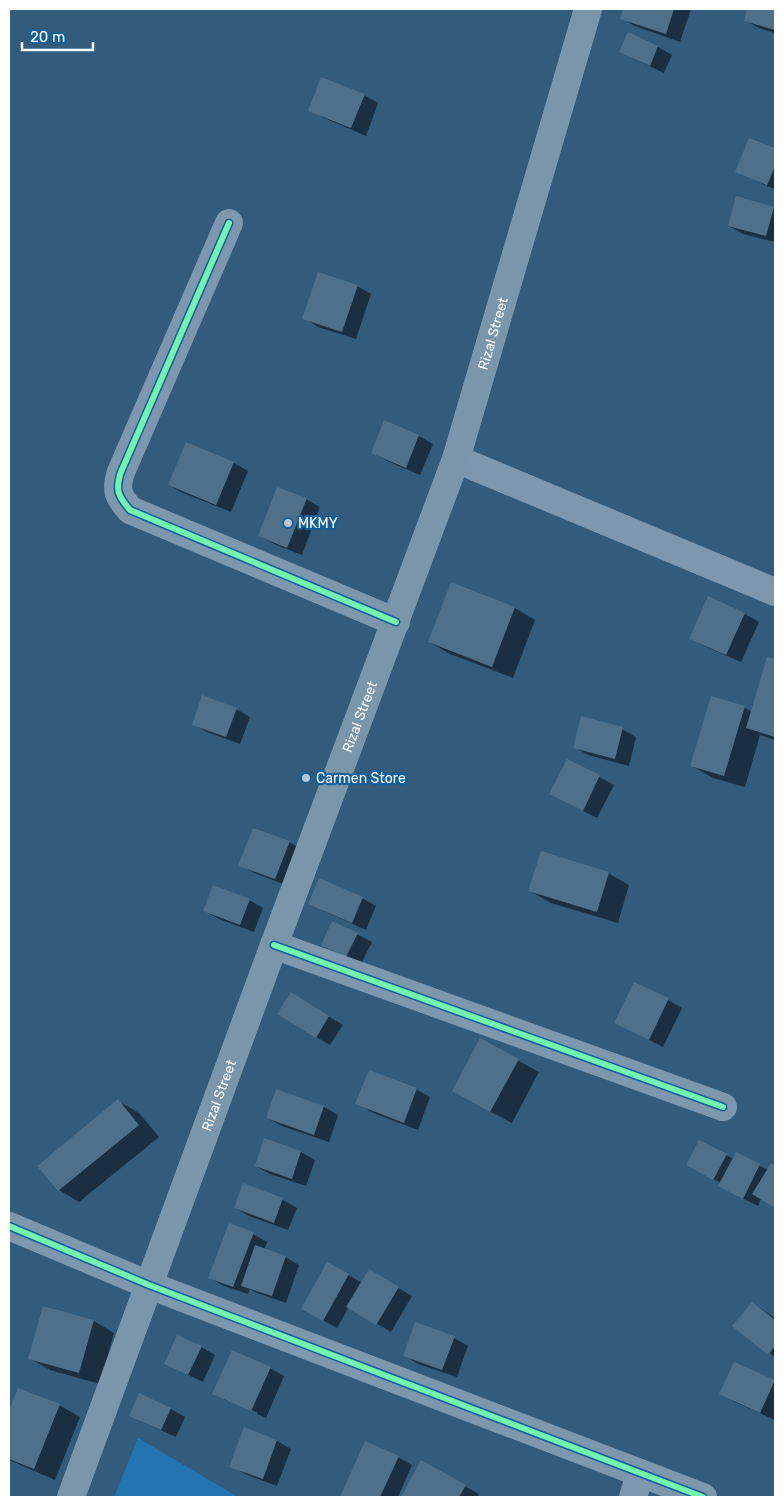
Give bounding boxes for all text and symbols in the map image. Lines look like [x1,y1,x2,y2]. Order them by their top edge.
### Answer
scale bar [22,20,94,52]
text: 20 m [30,28,65,46]
street label: Rizal Street [475,295,512,372]
place label: MKMY [298,515,338,532]
marker: MKMY [282,517,294,529]
street label: Rizal Street [339,678,381,755]
place label: Carmen Store [316,770,406,787]
marker: Carmen Store [300,772,312,784]
street label: Rizal Street [198,1057,240,1134]

